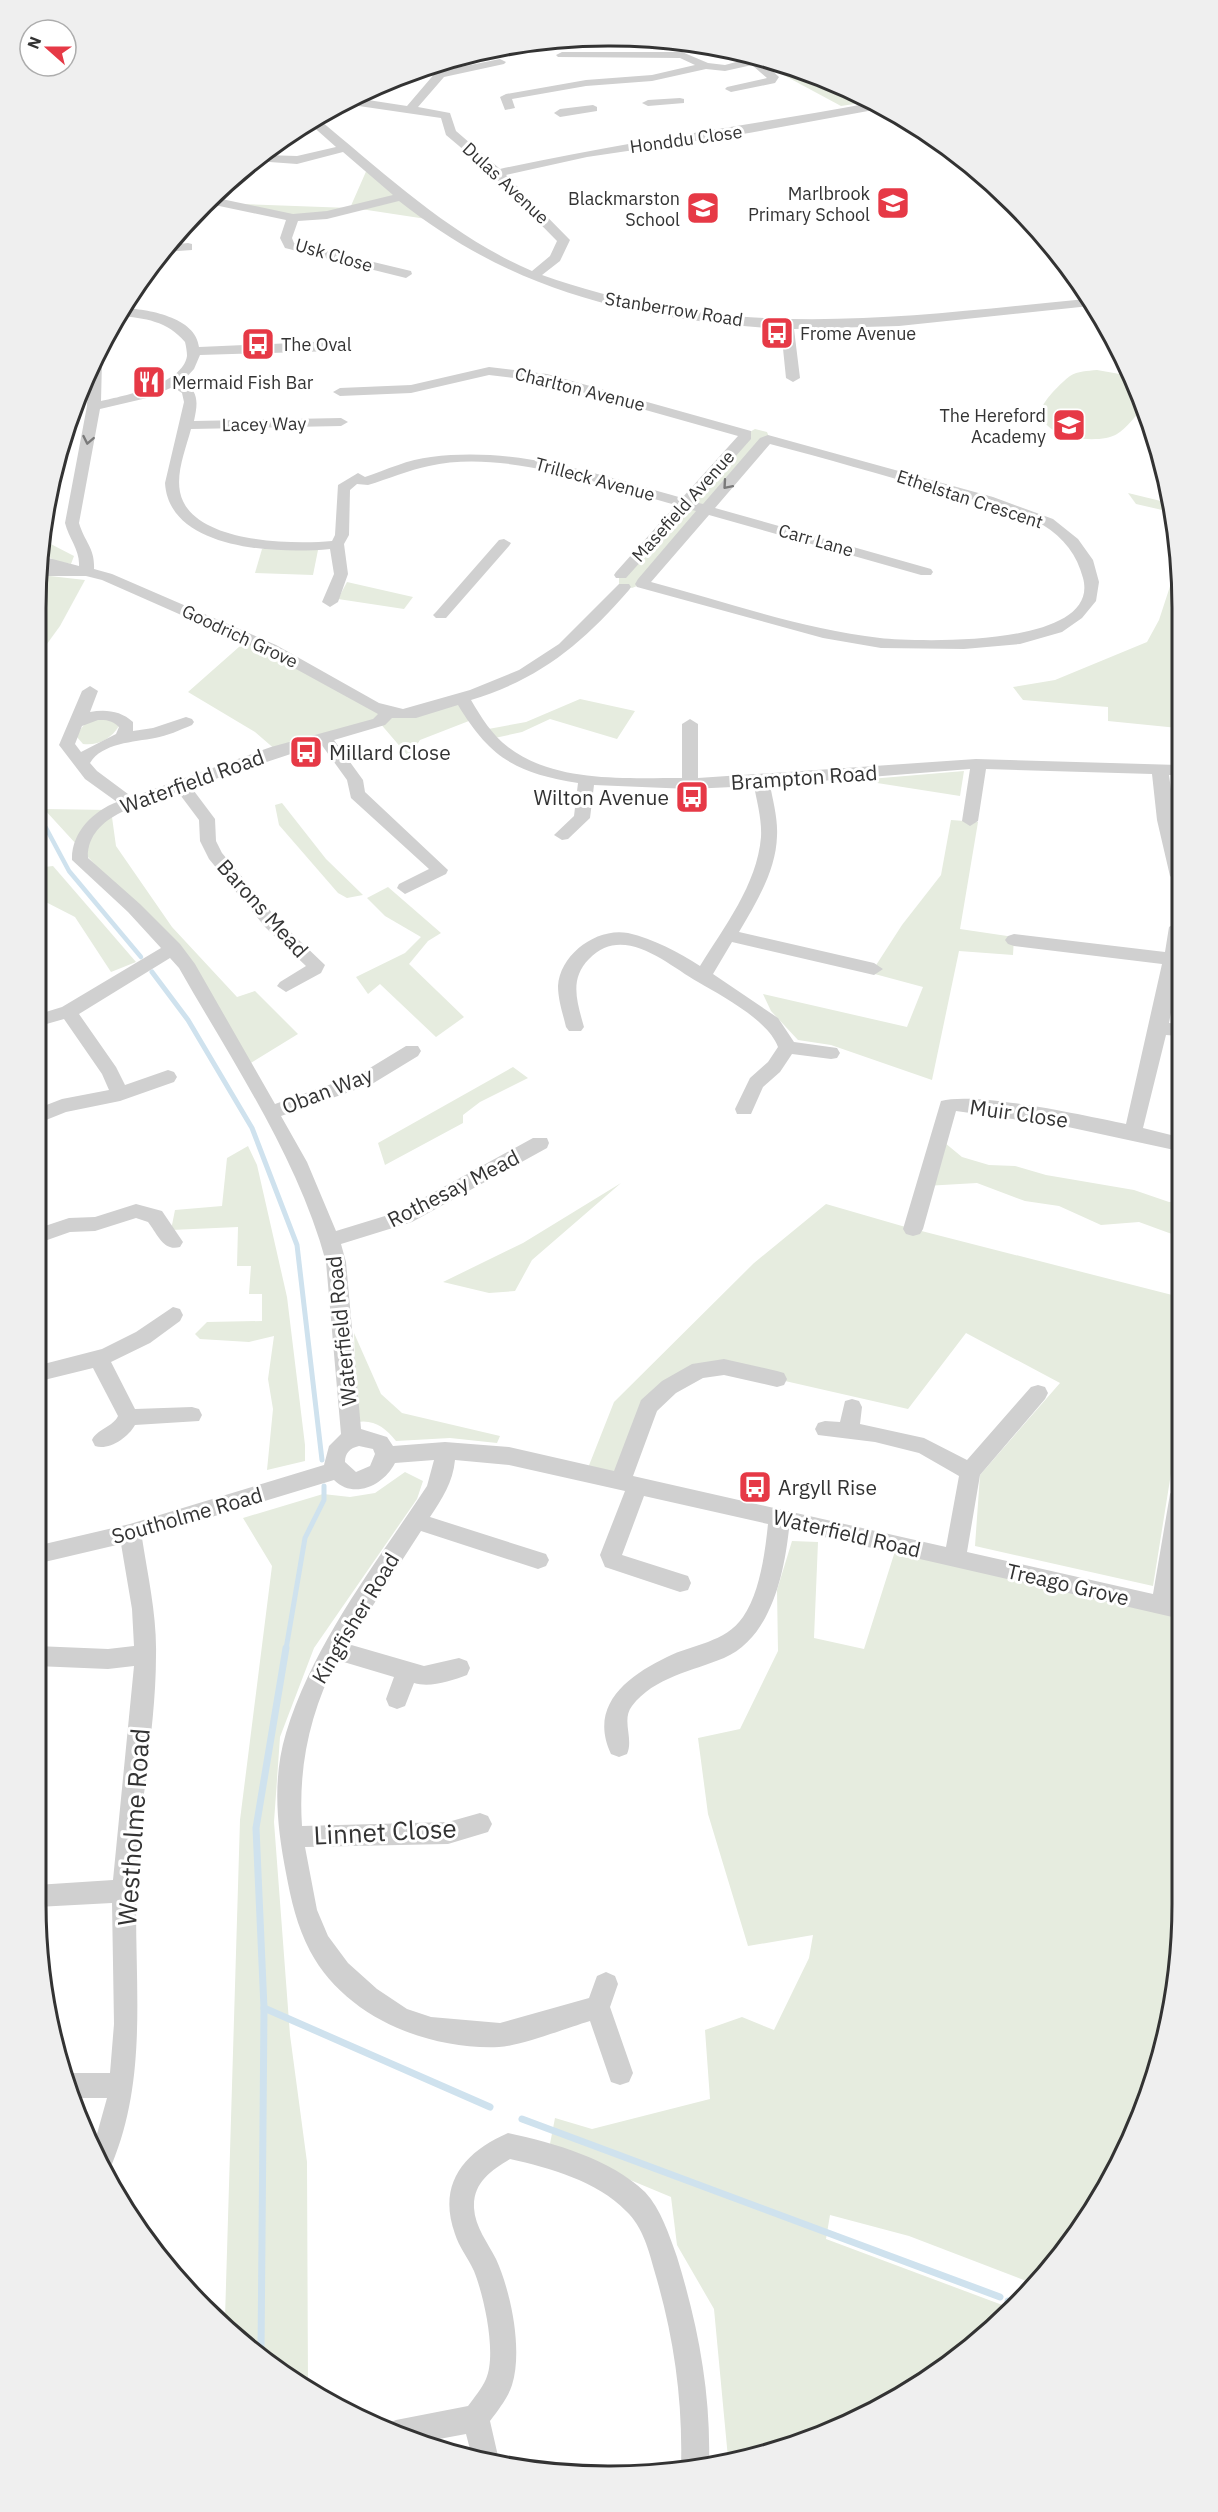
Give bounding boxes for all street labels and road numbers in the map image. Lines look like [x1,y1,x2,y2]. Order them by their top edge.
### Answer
street label: Honddu Close [628,120,744,158]
street label: Dulas Avenue [458,137,554,229]
street label: Usk Close [293,233,375,277]
street label: Stanberrow Road [603,287,745,331]
street label: Charlton Avenue [513,362,648,416]
street label: Lacey Way [221,412,307,436]
street label: Masefield Avenue [627,445,739,567]
street label: Trilleck Avenue [533,452,658,506]
street label: Ethelstan Crescent [894,464,1046,534]
street label: Carr Lane [776,518,856,562]
street label: Goodrich Grove [178,599,302,673]
street label: Waterfield Road [116,742,268,820]
street label: Brampton Road [730,758,878,796]
street label: Barons Mead [211,853,315,963]
street label: Oban Way [278,1060,377,1120]
street label: Muir Close [968,1092,1070,1134]
street label: Rothesay Mead [382,1143,524,1233]
street label: Waterfield Road [319,1255,363,1407]
street label: Southolme Road [108,1480,266,1550]
street label: Waterfield Road [770,1502,924,1564]
street label: Kingfisher Road [305,1547,405,1689]
street label: Treago Grove [1004,1556,1132,1612]
street label: Westholme Road [109,1727,157,1927]
street label: Linnet Close [313,1810,457,1852]

